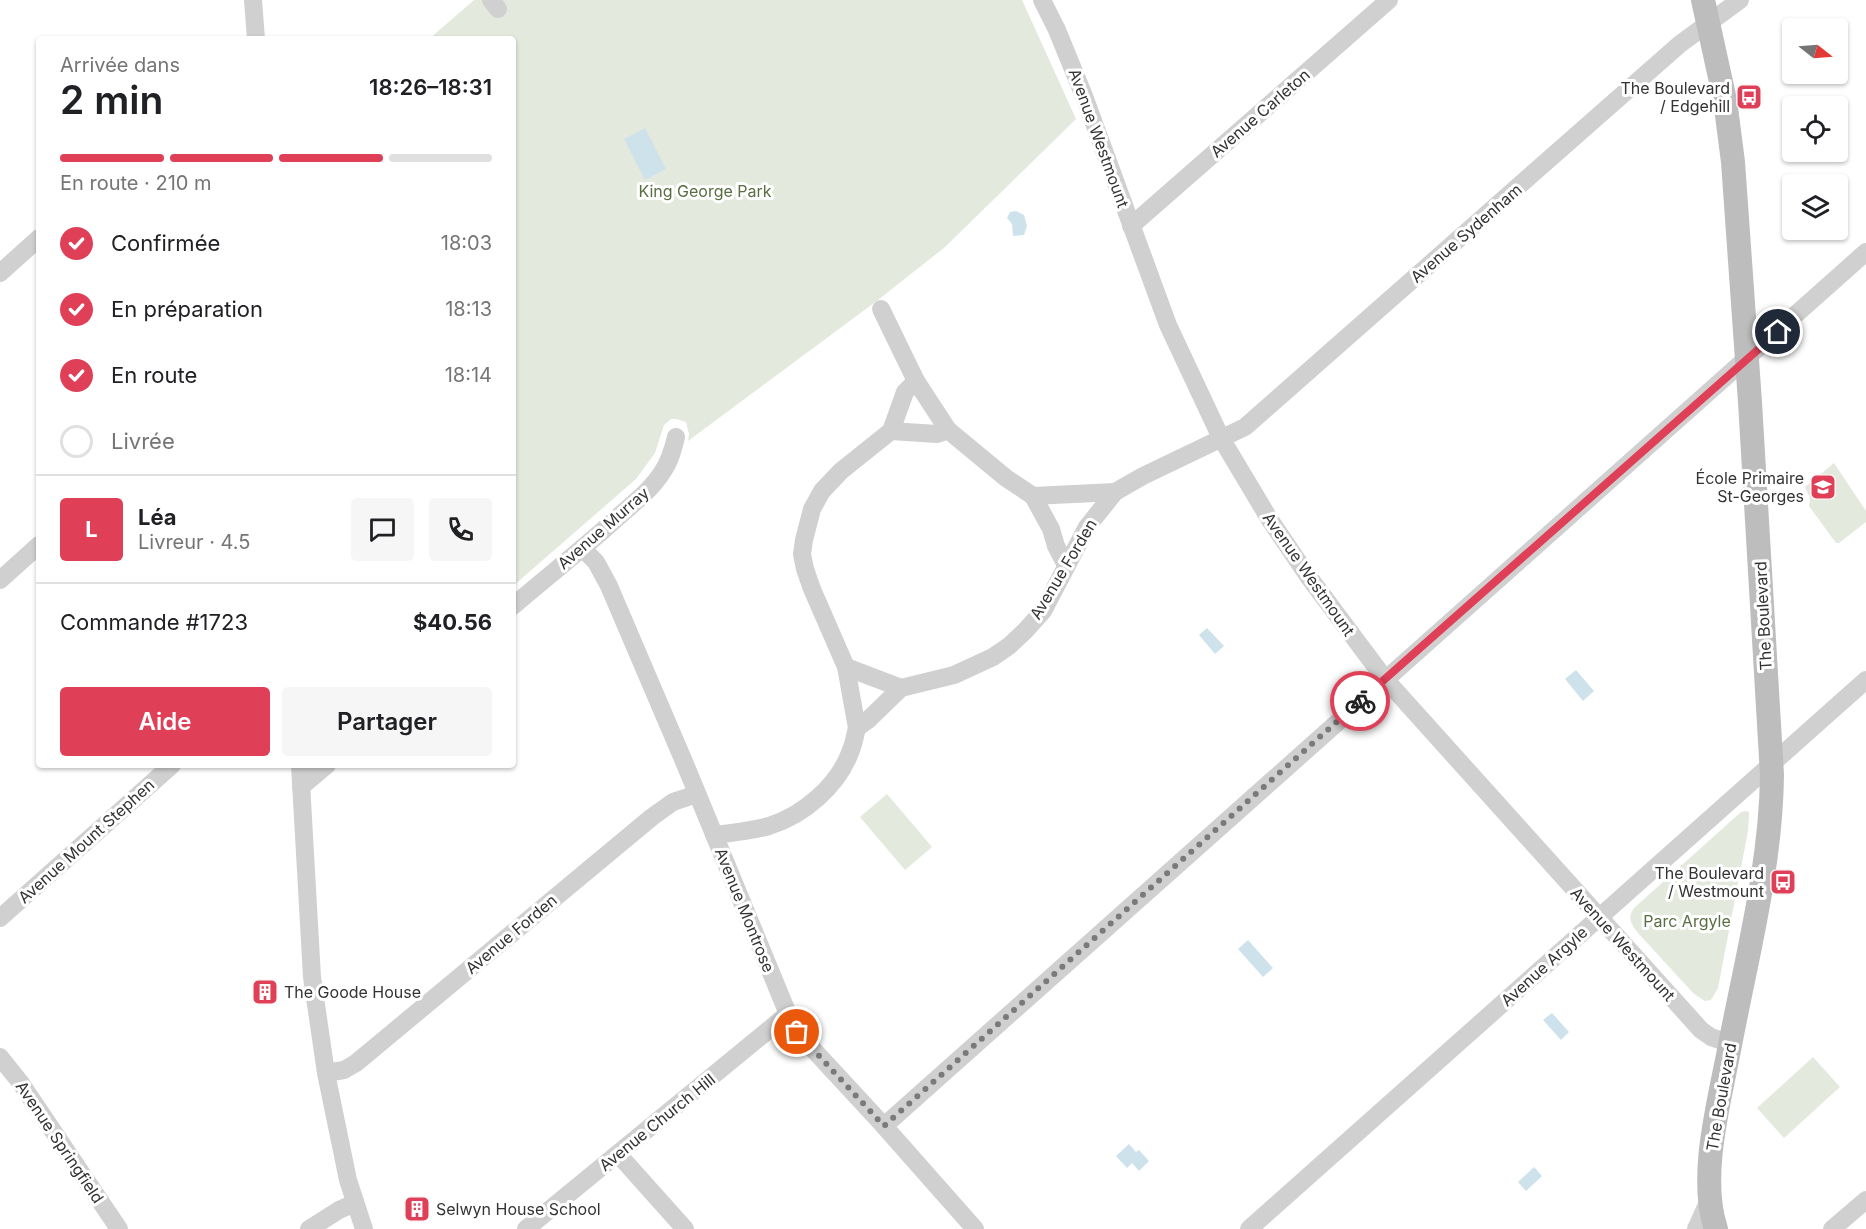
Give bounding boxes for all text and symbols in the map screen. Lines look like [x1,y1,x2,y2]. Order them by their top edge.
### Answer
north arrow [1782,18,1848,84]
map controls [1782,18,1848,240]
text: Arrivée dans [60,53,180,77]
street label: Avenue Carleton [1206,64,1314,162]
street label: Avenue Westmount [1065,66,1133,210]
text: 18:26–18:31 [369,74,492,100]
text: 2 min [60,76,163,123]
place label: The Boulevard / Edgehill [1621,78,1730,116]
bus stop icon: The Boulevard / Edgehill [1734,82,1764,112]
button: locate [1782,96,1848,162]
text: En route · 210 m [60,171,212,195]
button: layers [1782,174,1848,240]
street label: Avenue Sydenham [1406,179,1526,287]
park label: King George Park [638,181,772,201]
icon: check [60,227,93,260]
text: Confirmée [111,230,220,256]
text: 18:03 [441,231,492,255]
icon: check [60,293,93,326]
text: En préparation [111,296,263,322]
text: 18:13 [445,297,492,321]
pin [1752,306,1803,357]
icon: home [1761,315,1794,348]
icon: check [60,359,93,392]
text: En route [111,362,197,388]
text: 18:14 [445,363,492,387]
text: Livrée [111,428,175,454]
place label: École Primaire St-Georges [1696,468,1804,506]
school or university icon: École Primaire St-Georges [1808,472,1838,502]
street label: Avenue Murray [553,483,653,573]
button: chat [351,498,414,561]
button: phone [429,498,492,561]
text: Léa [138,504,177,530]
street label: Avenue Westmount [1259,508,1359,640]
street label: Avenue Forden [1025,515,1101,623]
text: L [85,516,98,542]
text: Livreur · 4.5 [138,530,251,554]
street label: The Boulevard [1750,561,1776,671]
text: Commande #1723 [60,609,248,635]
text: $40.56 [413,609,492,635]
courier [1330,671,1390,731]
icon: bike [1344,685,1377,718]
button: Aide [60,687,270,756]
button: Partager [282,687,492,756]
street label: Avenue Mount Stephen [14,775,158,907]
street label: Avenue Montrose [711,845,779,975]
place label: The Boulevard / Westmount [1655,863,1764,901]
bus stop icon: The Boulevard / Westmount [1768,867,1798,897]
street label: Avenue Westmount [1567,883,1679,1005]
street label: Avenue Forden [461,890,561,978]
park label: Parc Argyle [1643,911,1731,931]
street label: Avenue Argyle [1497,922,1591,1010]
building icon: The Goode House [250,977,280,1007]
place label: The Goode House [284,982,421,1002]
pin [771,1006,822,1057]
icon: bag [780,1015,813,1048]
street label: The Boulevard [1702,1041,1740,1153]
street label: Avenue Church Hill [595,1069,719,1175]
street label: Avenue Springfield [12,1077,108,1207]
building icon: Selwyn House School [402,1194,432,1224]
place label: Selwyn House School [436,1199,601,1219]

